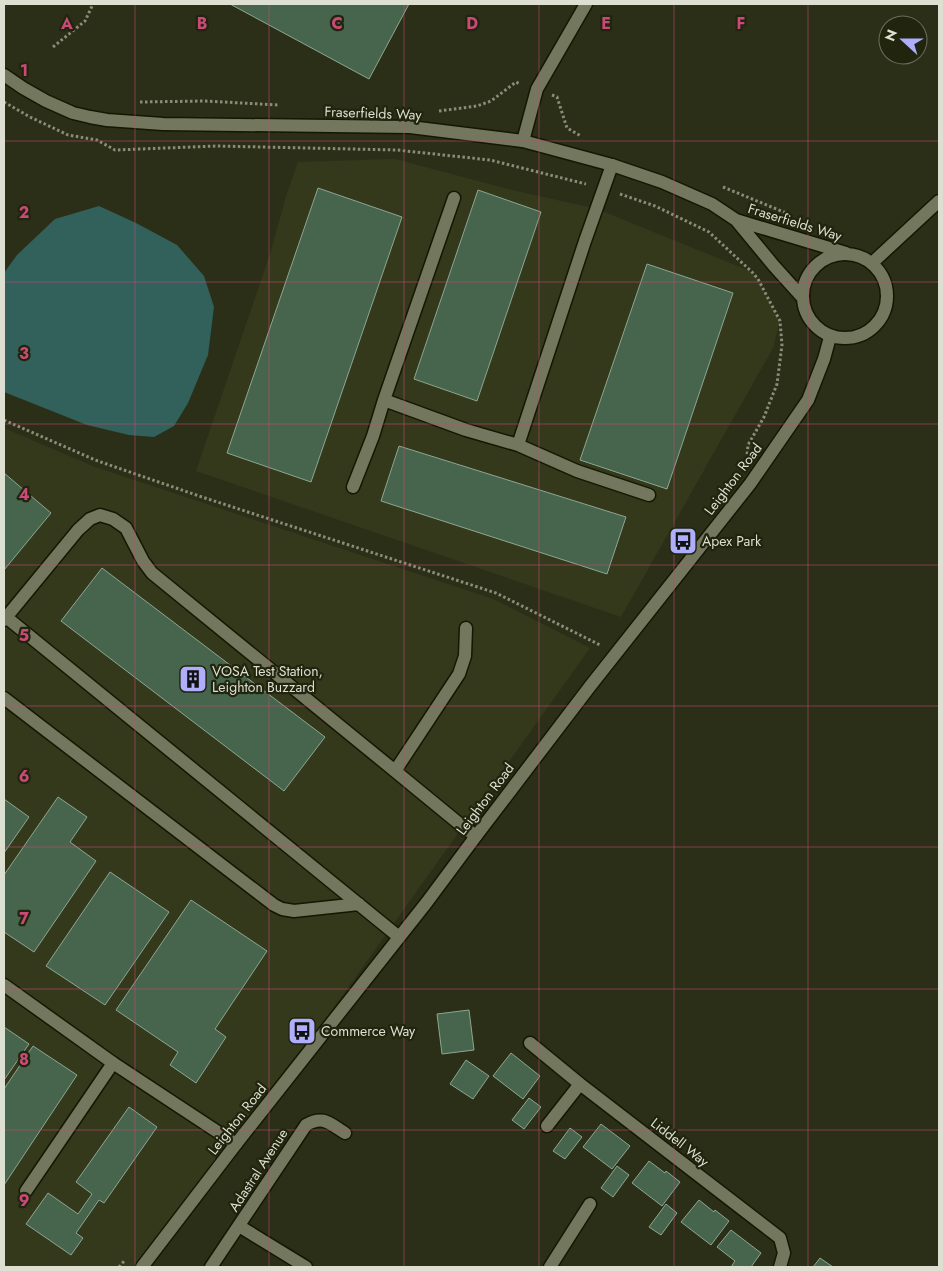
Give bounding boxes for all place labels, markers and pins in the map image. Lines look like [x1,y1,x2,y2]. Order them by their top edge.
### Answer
bus stop icon: Apex Park [668,526,698,556]
place label: Apex Park [702,531,762,551]
place label: VOSA Test Station, Leighton Buzzard [212,661,323,697]
building icon: VOSA Test Station, Leighton Buzzard [178,664,208,694]
bus stop icon: Commerce Way [287,1016,317,1046]
place label: Commerce Way [321,1021,416,1041]

